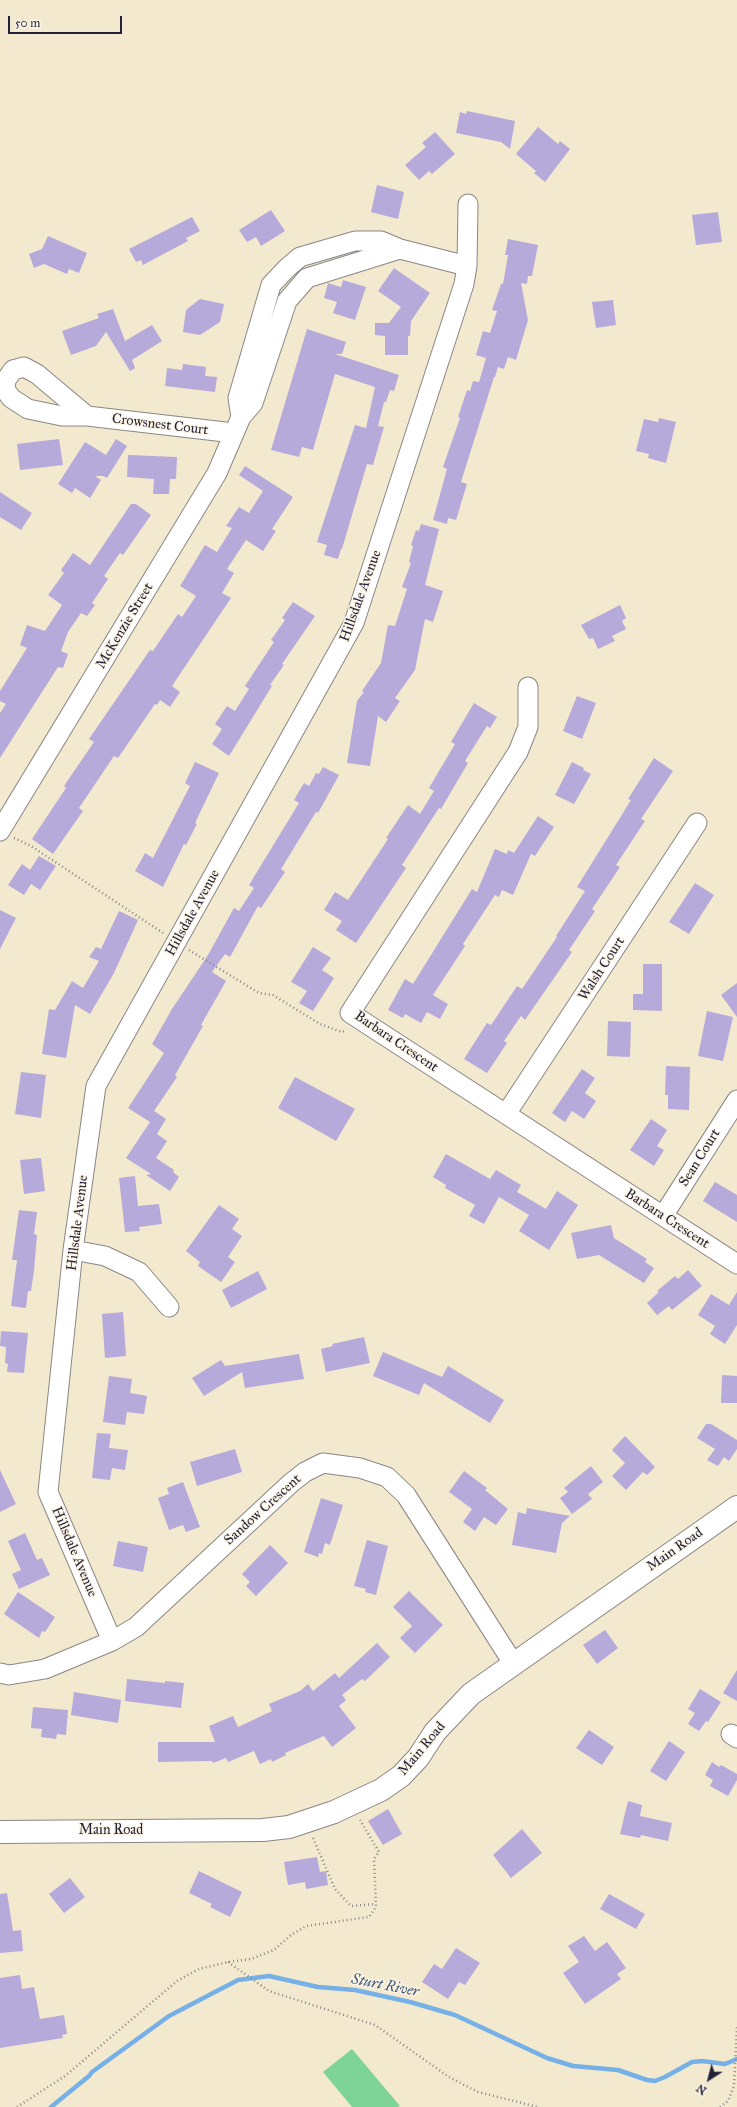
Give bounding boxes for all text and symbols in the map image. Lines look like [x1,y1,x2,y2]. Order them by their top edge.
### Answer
scale bar [10,8,124,34]
text: 50 m [15,16,40,30]
street label: Crowsnest Court [111,411,209,439]
street label: Hillsdale Avenue [337,548,385,644]
street label: McKenzie Street [93,580,157,672]
street label: Hillsdale Avenue [162,867,224,959]
street label: Walsh Court [575,934,629,1004]
street label: Barbara Crescent [351,1008,441,1076]
street label: Sean Court [676,1126,724,1190]
street label: Hillsdale Avenue [64,1174,92,1272]
street label: Barbara Crescent [622,1186,712,1252]
street label: Sandow Crescent [221,1471,305,1549]
street label: Hillsdale Avenue [47,1504,101,1600]
street label: Main Road [644,1525,706,1575]
street label: Main Road [395,1719,449,1779]
street label: Main Road [79,1823,143,1839]
water label: Sturt River [349,1971,421,2001]
north arrow [689,2059,729,2099]
text: N [694,2081,709,2097]

